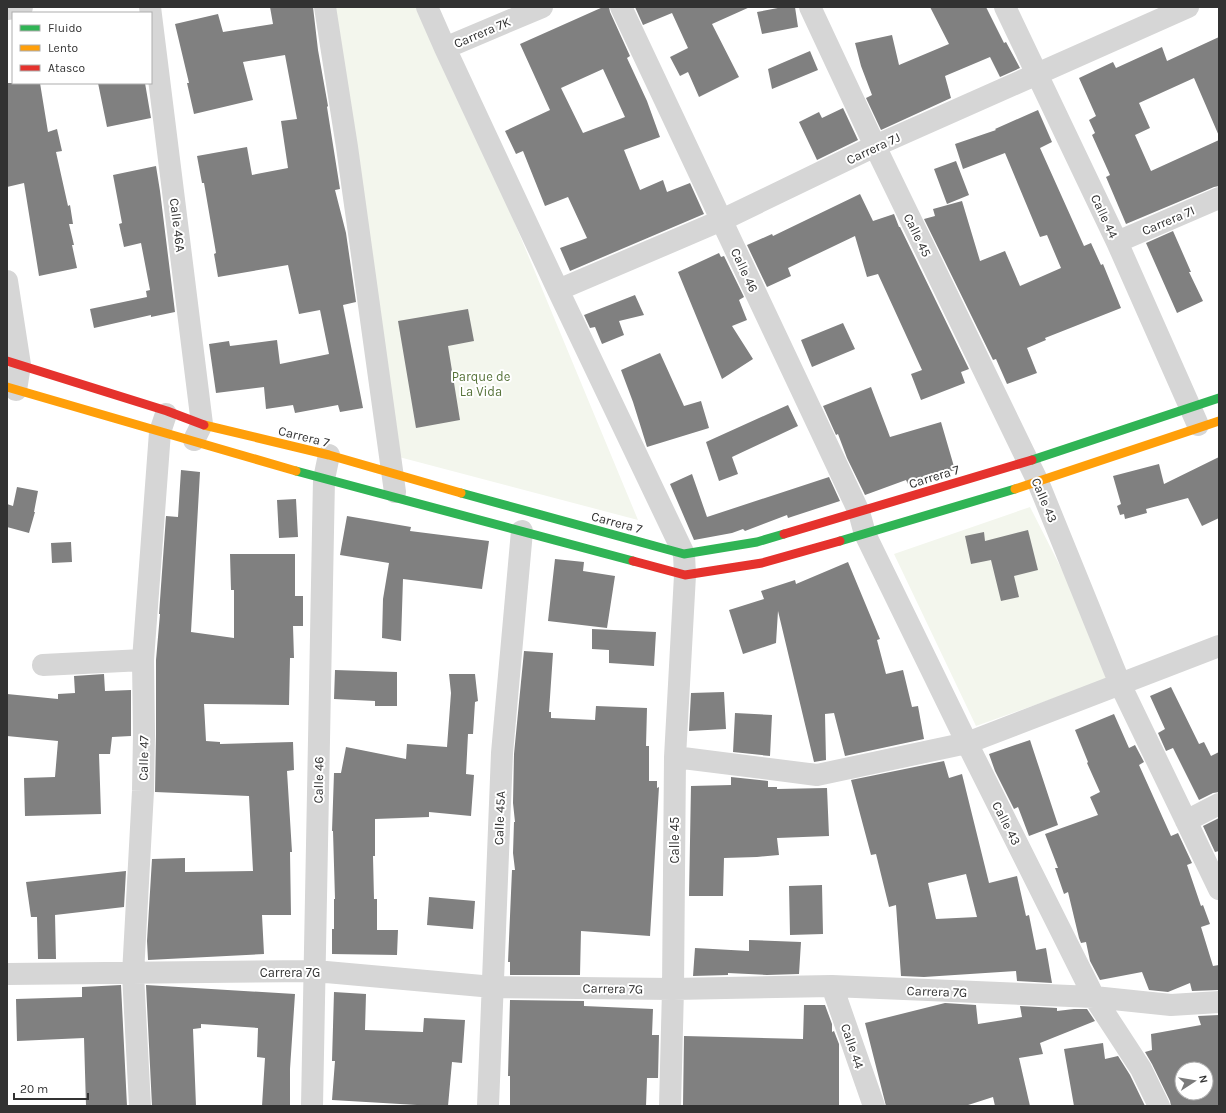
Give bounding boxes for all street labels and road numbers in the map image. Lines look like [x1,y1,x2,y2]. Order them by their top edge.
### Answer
street label: Carrera 7K [452,14,513,51]
street label: Carrera 7J [844,130,902,167]
street label: Calle 44 [1088,192,1121,241]
street label: Calle 46A [167,197,188,253]
street label: Carrera 7I [1140,203,1197,238]
street label: Calle 45 [901,211,935,260]
street label: Calle 46 [728,246,761,295]
street label: Carrera 7 [277,423,331,450]
street label: Carrera 7 [907,462,961,491]
street label: Calle 43 [1028,476,1061,525]
street label: Carrera 7 [590,508,644,536]
street label: Calle 47 [136,735,151,781]
street label: Calle 46 [311,756,326,804]
street label: Calle 45A [491,790,508,845]
street label: Calle 43 [989,799,1024,848]
street label: Calle 45 [667,817,682,863]
street label: Carrera 7G [260,965,320,980]
street label: Carrera 7G [583,980,643,997]
street label: Carrera 7G [906,983,968,1000]
street label: Calle 44 [838,1022,867,1071]

